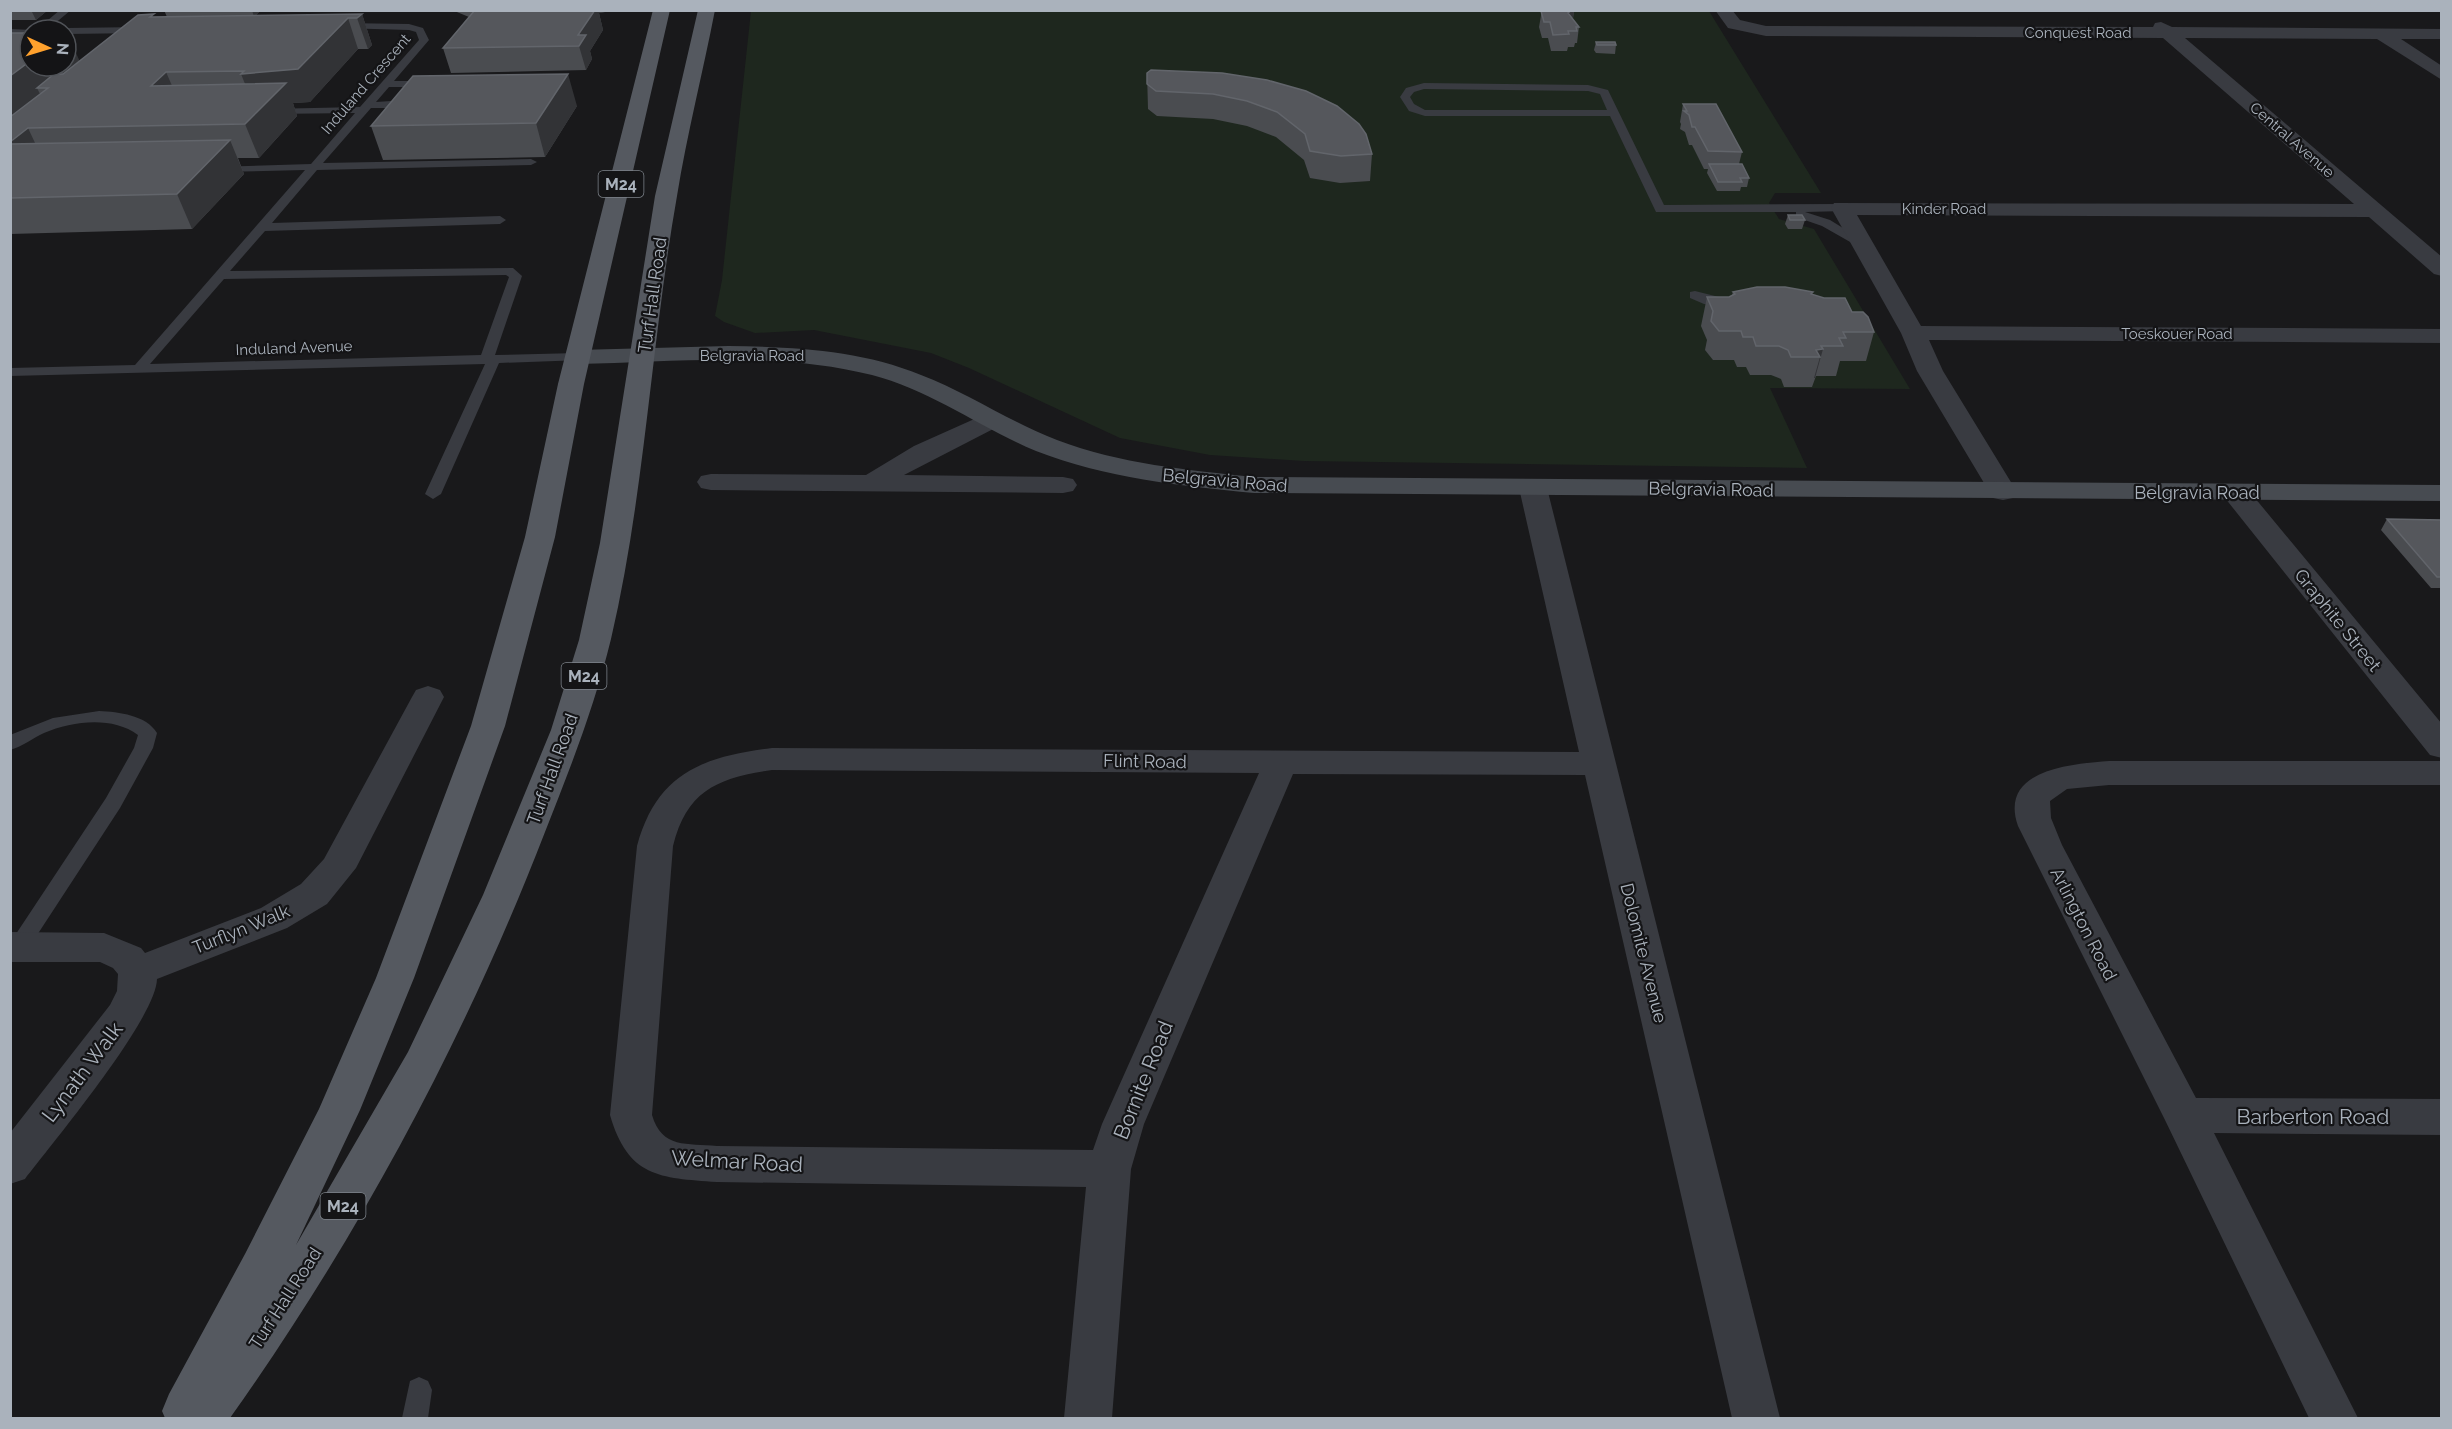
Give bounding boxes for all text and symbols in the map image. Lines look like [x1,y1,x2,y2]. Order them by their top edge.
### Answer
north arrow [18,18,78,78]
street label: Conquest Road [2024,24,2132,42]
street label: Induland Crescent [318,30,414,138]
text: N [53,42,72,56]
street label: Central Avenue [2246,98,2338,182]
road number: M24 [598,171,644,197]
street label: Kinder Road [1902,200,1986,218]
street label: Turf Hall Road [633,236,671,354]
street label: Toeskouer Road [2121,325,2233,343]
street label: Induland Avenue [235,337,353,359]
street label: Belgravia Road [700,347,804,365]
street label: Belgravia Road [1162,464,1288,496]
street label: Belgravia Road [1648,477,1774,501]
street label: Belgravia Road [2134,482,2260,503]
street label: Graphite Street [2290,565,2386,675]
road number: M24 [562,663,606,689]
street label: Turf Hall Road [522,711,582,827]
street label: Flint Road [1103,750,1187,772]
street label: Arlington Road [2047,864,2121,984]
street label: Dolomite Avenue [1616,881,1672,1025]
street label: Turflyn Walk [189,900,293,958]
street label: Lynath Walk [36,1017,128,1127]
street label: Bornite Road [1108,1017,1178,1143]
street label: Barberton Road [2237,1104,2389,1129]
street label: Welmar Road [670,1145,804,1177]
road number: M24 [320,1193,366,1219]
street label: Turf Hall Road [244,1243,326,1353]

